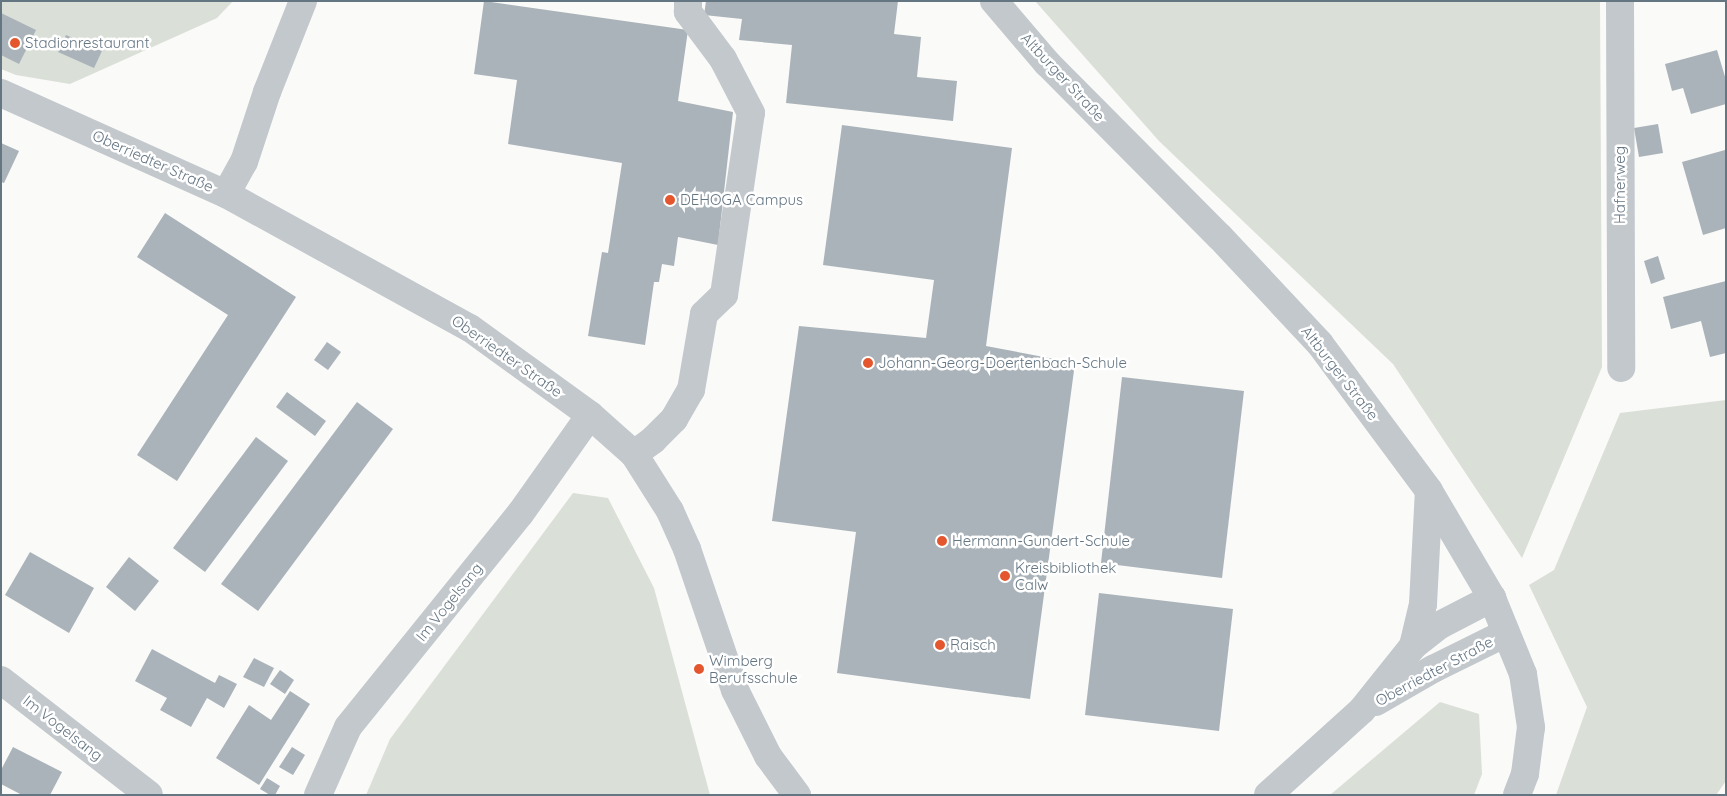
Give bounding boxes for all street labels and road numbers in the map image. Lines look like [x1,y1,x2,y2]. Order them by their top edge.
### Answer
street label: Altburger Straße [1017,29,1109,125]
street label: Oberriedter Straße [90,126,216,196]
street label: Hafnerweg [1611,146,1629,224]
street label: Oberriedter Straße [448,311,566,401]
street label: Altburger Straße [1298,322,1382,424]
street label: Im Vogelsang [412,559,486,645]
street label: Oberriedter Straße [1372,632,1496,710]
street label: Im Vogelsang [20,692,106,764]

